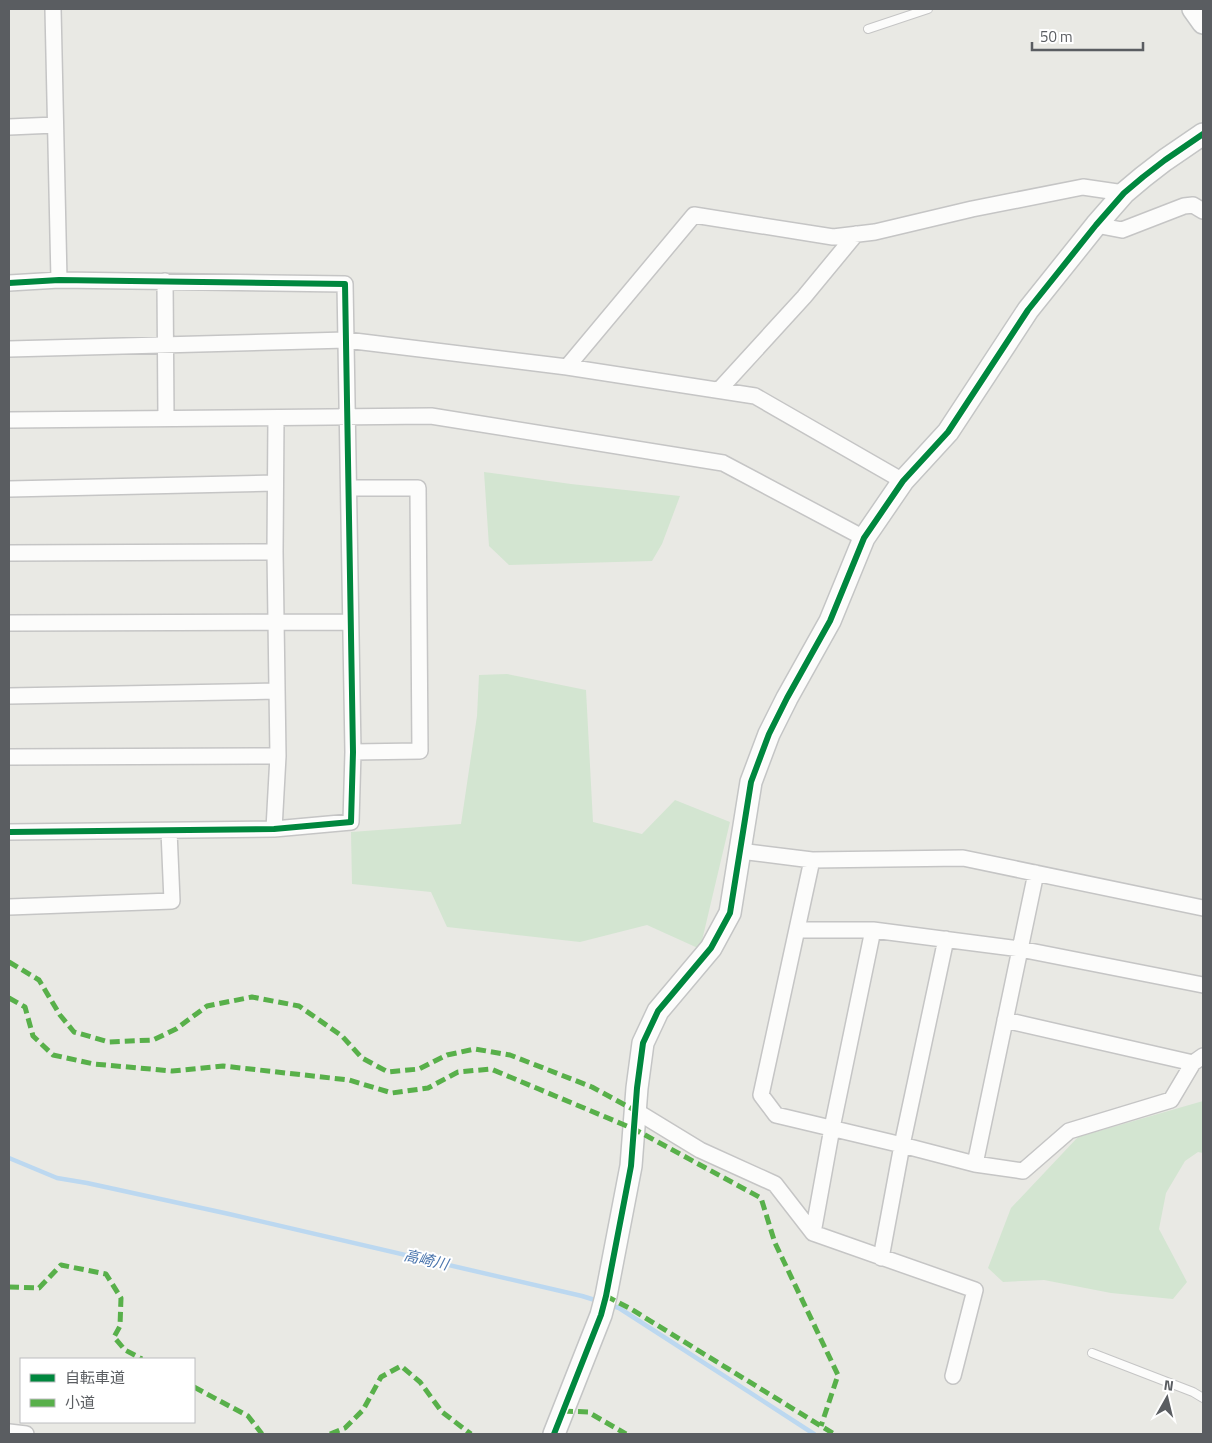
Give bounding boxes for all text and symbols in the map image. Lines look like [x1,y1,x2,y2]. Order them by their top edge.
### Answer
scale bar [1032,20,1143,52]
text: 50 m [1040,25,1073,48]
water label: 高崎川 [402,1243,453,1276]
legend [20,1358,195,1423]
text: 自転車道 [65,1366,125,1389]
north arrow [1142,1373,1192,1423]
text: N [1163,1374,1175,1396]
text: 小道 [65,1391,95,1414]

